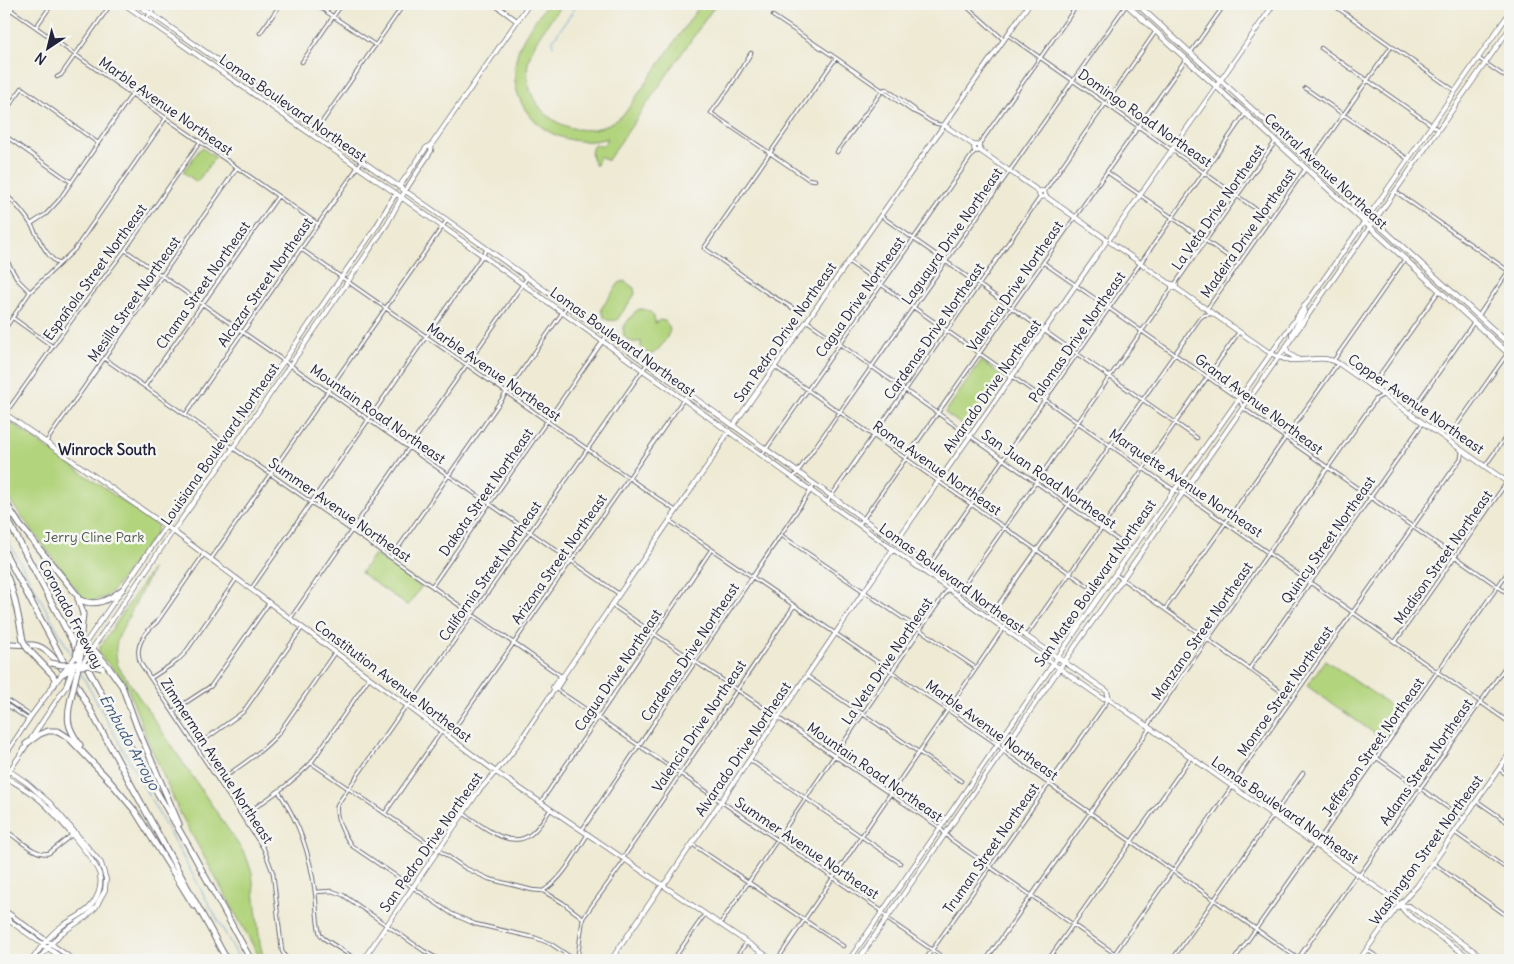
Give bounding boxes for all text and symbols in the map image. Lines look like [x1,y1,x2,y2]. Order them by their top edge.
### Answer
north arrow [22,22,72,72]
text: N [31,48,50,69]
street label: Lomas Boulevard Northeast [216,50,370,166]
street label: Marble Avenue Northeast [96,53,237,159]
street label: Domingo Road Northeast [1075,65,1216,171]
street label: Central Avenue Northeast [1261,109,1392,233]
street label: La Veta Drive Northeast [1168,140,1268,273]
street label: Laguayra Drive Northeast [898,164,1006,308]
street label: Madeira Drive Northeast [1196,165,1300,301]
street label: Española Street Northeast [39,200,151,344]
street label: Alcazar Street Northeast [213,214,317,350]
street label: Chama Street Northeast [152,217,254,352]
street label: Valencia Drive Northeast [963,217,1067,355]
street label: Mesilla Street Northeast [84,233,184,365]
street label: Cagua Drive Northeast [812,233,909,361]
street label: San Pedro Drive Northeast [730,258,840,405]
street label: Cardenas Drive Northeast [880,259,988,403]
street label: Palomas Drive Northeast [1025,268,1129,406]
street label: Lomas Boulevard Northeast [547,283,700,401]
street label: Alvarado Drive Northeast [939,316,1045,456]
street label: Marble Avenue Northeast [424,319,565,425]
street label: Grand Avenue Northeast [1191,350,1327,458]
street label: Copper Avenue Northeast [1344,350,1488,458]
street label: Louisiana Boulevard Northeast [157,359,283,529]
street label: Mountain Road Northeast [307,360,449,468]
street label: Roma Avenue Northeast [869,417,1005,519]
street label: Dakota Street Northeast [435,424,537,559]
street label: Marquette Avenue Northeast [1106,425,1266,541]
street label: San Juan Road Northeast [978,426,1120,533]
district label: Winrock South [58,440,156,459]
street label: Summer Avenue Northeast [265,454,415,566]
street label: Quincy Street Northeast [1277,473,1379,607]
street label: Madison Street Northeast [1390,486,1496,627]
street label: Arizona Street Northeast [507,490,611,628]
street label: San Mateo Boulevard Northeast [1030,496,1160,670]
street label: California Street Northeast [435,497,545,645]
street label: Lomas Boulevard Northeast [876,519,1029,637]
park label: Jerry Cline Park [44,528,144,546]
street label: Coronado Freeway [35,557,107,671]
street label: Manzano Street Northeast [1147,558,1257,704]
street label: Cardenas Drive Northeast [637,579,743,725]
street label: La Veta Drive Northeast [838,594,936,728]
street label: Cagua Drive Northeast [570,605,666,734]
street label: Constitution Avenue Northeast [311,616,475,746]
street label: Monroe Street Northeast [1233,622,1337,760]
street label: Valencia Drive Northeast [648,656,750,796]
street label: Jefferson Street Northeast [1318,674,1428,820]
street label: Zimmerman Avenue Northeast [157,675,277,847]
street label: Marble Avenue Northeast [922,676,1062,784]
street label: Alvarado Drive Northeast [691,678,795,820]
water label: Embudo Arroyo [96,691,165,795]
street label: Adams Street Northeast [1375,695,1477,829]
street label: Mountain Road Northeast [804,718,946,826]
street label: Lomas Boulevard Northeast [1208,752,1362,868]
street label: San Pedro Drive Northeast [376,768,486,915]
street label: Washington Street Northeast [1366,771,1487,929]
street label: Truman Street Northeast [939,779,1043,917]
street label: Summer Avenue Northeast [732,793,883,903]

